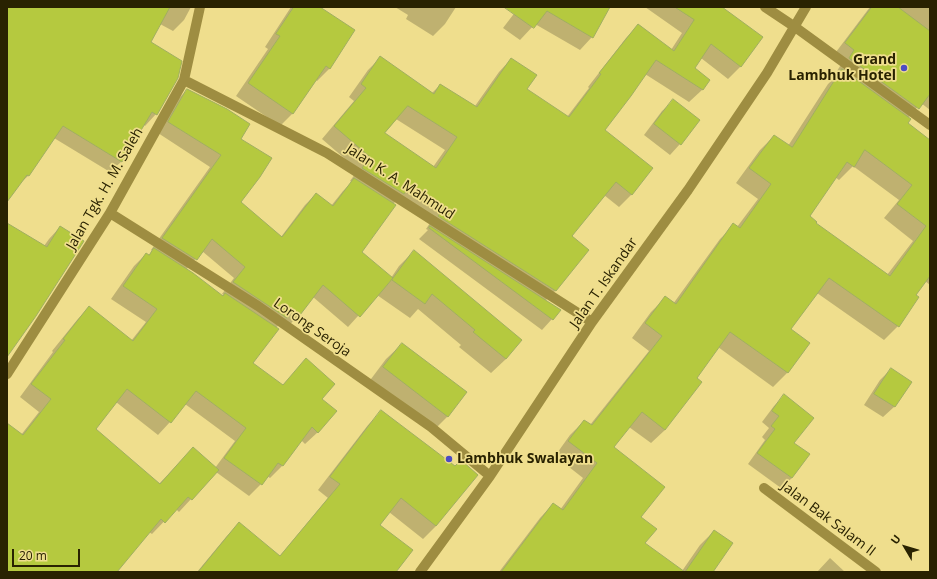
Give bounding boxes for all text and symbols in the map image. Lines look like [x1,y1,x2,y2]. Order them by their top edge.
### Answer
place label: Grand Lambhuk Hotel [788,52,896,84]
marker: Grand Lambhuk Hotel [899,63,909,73]
street label: Jalan Tgk. H. M. Saleh [63,125,147,253]
street label: Jalan K. A. Mahmud [343,141,457,223]
street label: Jalan T. Iskandar [567,235,641,331]
street label: Lorong Seroja [270,295,354,361]
place label: Lambhuk Swalayan [457,451,593,467]
marker: Lambhuk Swalayan [444,454,454,464]
street label: Jalan Bak Salam II [777,478,879,560]
north arrow [885,527,925,567]
text: U [887,531,904,547]
scale bar [14,541,82,567]
text: 20 m [19,547,47,564]

